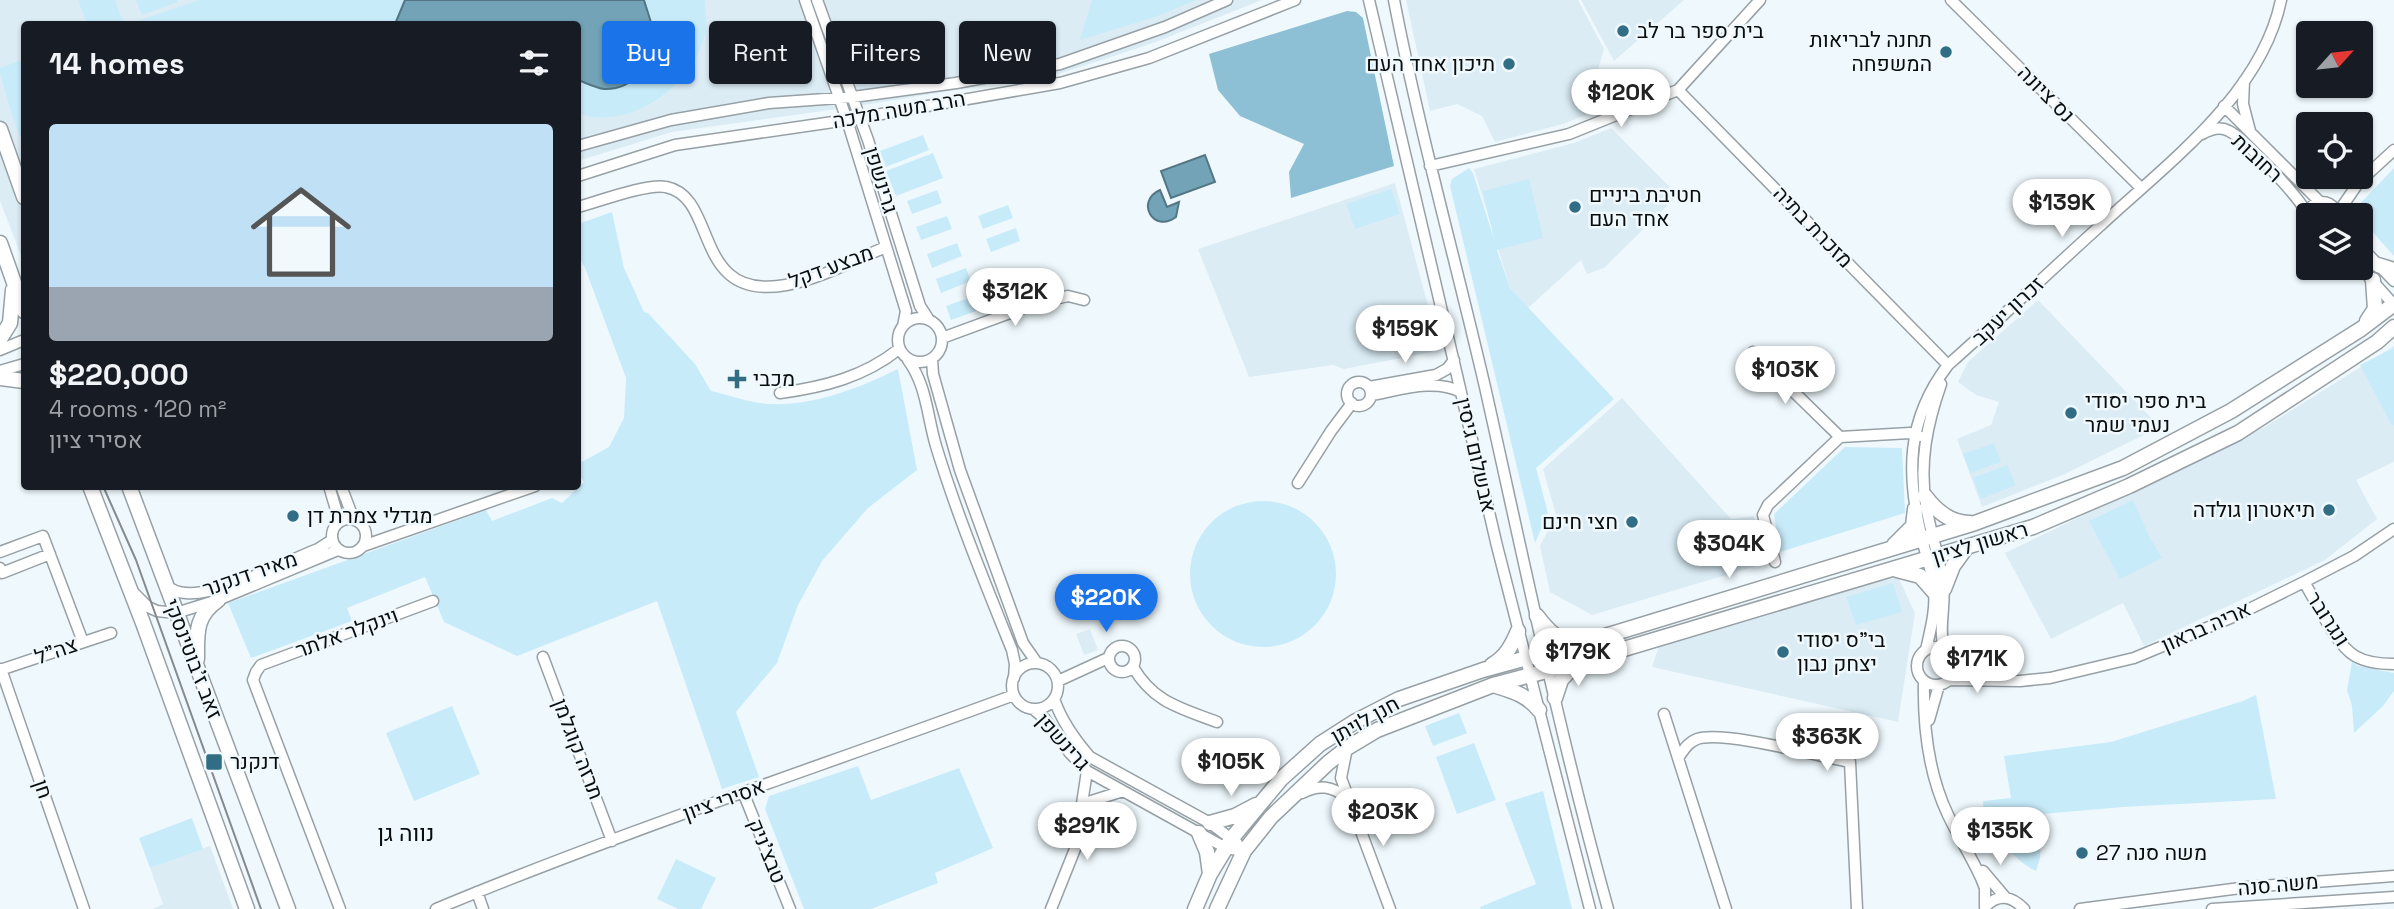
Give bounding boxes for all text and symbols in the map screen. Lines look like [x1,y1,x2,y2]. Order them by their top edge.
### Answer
place label: בית ספר בר לב [1637,17,1764,44]
chip: Buy [602,21,695,84]
chip: Rent [709,21,812,84]
chip: Filters [826,21,945,84]
chip: New [959,21,1056,84]
north arrow [2296,21,2373,98]
map controls [2296,21,2373,280]
marker: בית ספר בר לב [1615,23,1631,39]
place label: תחנה לבריאות המשפחה [1810,26,1932,77]
text: 14 homes [49,44,185,83]
icon: filters [515,44,553,82]
marker: תחנה לבריאות המשפחה [1938,44,1954,60]
place label: תיכון אחד העם [1366,50,1495,77]
marker: תיכון אחד העם [1501,56,1517,72]
street label: נס ציונה [2012,59,2081,128]
pin: $120K [1572,69,1670,129]
text: $120K [1587,77,1655,107]
street label: הרב משה מלכה [830,85,968,134]
button: locate [2296,112,2373,189]
street label: רחובות [2226,127,2288,188]
street label: גרינשפן [859,143,904,216]
icon: home [238,169,364,295]
street label: מזכרת בתיה [1768,180,1859,273]
pin: $139K [2013,180,2111,239]
place label: חטיבת ביניים אחד העם [1589,181,1702,232]
text: $139K [2029,187,2095,217]
marker: חטיבת ביניים אחד העם [1567,199,1583,215]
button: layers [2296,203,2373,280]
street label: מבצע דקל [785,239,877,294]
pin: $312K [966,268,1064,328]
street label: זכרון יעקב [1966,270,2050,351]
text: $312K [982,276,1048,306]
pin: $159K [1356,306,1454,365]
text: $159K [1372,313,1438,343]
pin: $103K [1736,346,1834,406]
text: $103K [1751,354,1819,384]
text: $220,000 [49,355,189,394]
place label: מכבי [753,365,795,392]
marker: מכבי [727,369,747,389]
place label: בית ספר יסודי נעמי שמר [2085,387,2206,438]
text: 4 rooms · 120 m² [49,394,226,424]
street label: אבשלום גיסין [1450,395,1503,515]
marker: בית ספר יסודי נעמי שמר [2063,405,2079,421]
text: אסירי ציון [49,425,142,455]
place label: תיאטרון גולדה [2193,496,2315,523]
place label: מגדלי צמרת דן [307,502,433,529]
marker: תיאטרון גולדה [2321,502,2337,518]
marker: מגדלי צמרת דן [285,508,301,524]
place label: חצי חינם [1542,508,1618,535]
marker: חצי חינם [1624,514,1640,530]
street label: ראשון לציון [1929,515,2031,570]
pin: $304K [1680,520,1778,580]
text: $304K [1693,528,1765,558]
street label: מאיר דנקנר [199,545,301,602]
pin: $220K [1057,574,1155,634]
text: $220K [1071,582,1141,612]
street label: ונגרובר [2301,586,2356,651]
street label: זאב ז'בוטינסקי [158,595,229,723]
street label: אריה בראון [2157,595,2255,658]
street label: וינקלר אלתר [292,601,402,664]
place label: בי"ס יסודי יצחק נבון [1797,626,1885,677]
pin: $179K [1529,628,1627,688]
street label: צה"ל [31,631,81,670]
text: $179K [1545,636,1611,666]
pin: $171K [1928,636,2026,695]
text: $171K [1946,643,2008,673]
marker: בי"ס יסודי יצחק נבון [1775,644,1791,660]
street label: חנן לויתן [1326,690,1404,749]
street label: תרזה קוגלמן [547,694,610,803]
street label: גרינשפן [1031,707,1096,776]
pin: $363K [1778,714,1876,773]
text: $363K [1792,721,1862,751]
pin: $105K [1182,738,1280,798]
text: $105K [1197,746,1265,776]
place label: דנקנר [230,748,280,775]
marker: דנקנר [204,752,224,772]
street label: אסירי ציון [679,772,769,827]
street label: חן [28,776,59,802]
pin: $203K [1334,788,1432,848]
text: $203K [1348,796,1418,826]
pin: $291K [1038,802,1136,862]
pin: $135K [1951,808,2049,867]
text: $291K [1054,810,1120,840]
street label: טבצ'ניק [742,814,793,887]
text: $135K [1967,815,2033,845]
district label: נווה גן [378,818,434,848]
place label: משה סנה 27 [2096,839,2207,866]
marker: משה סנה 27 [2074,845,2090,861]
street label: משה סנה [2236,868,2320,901]

